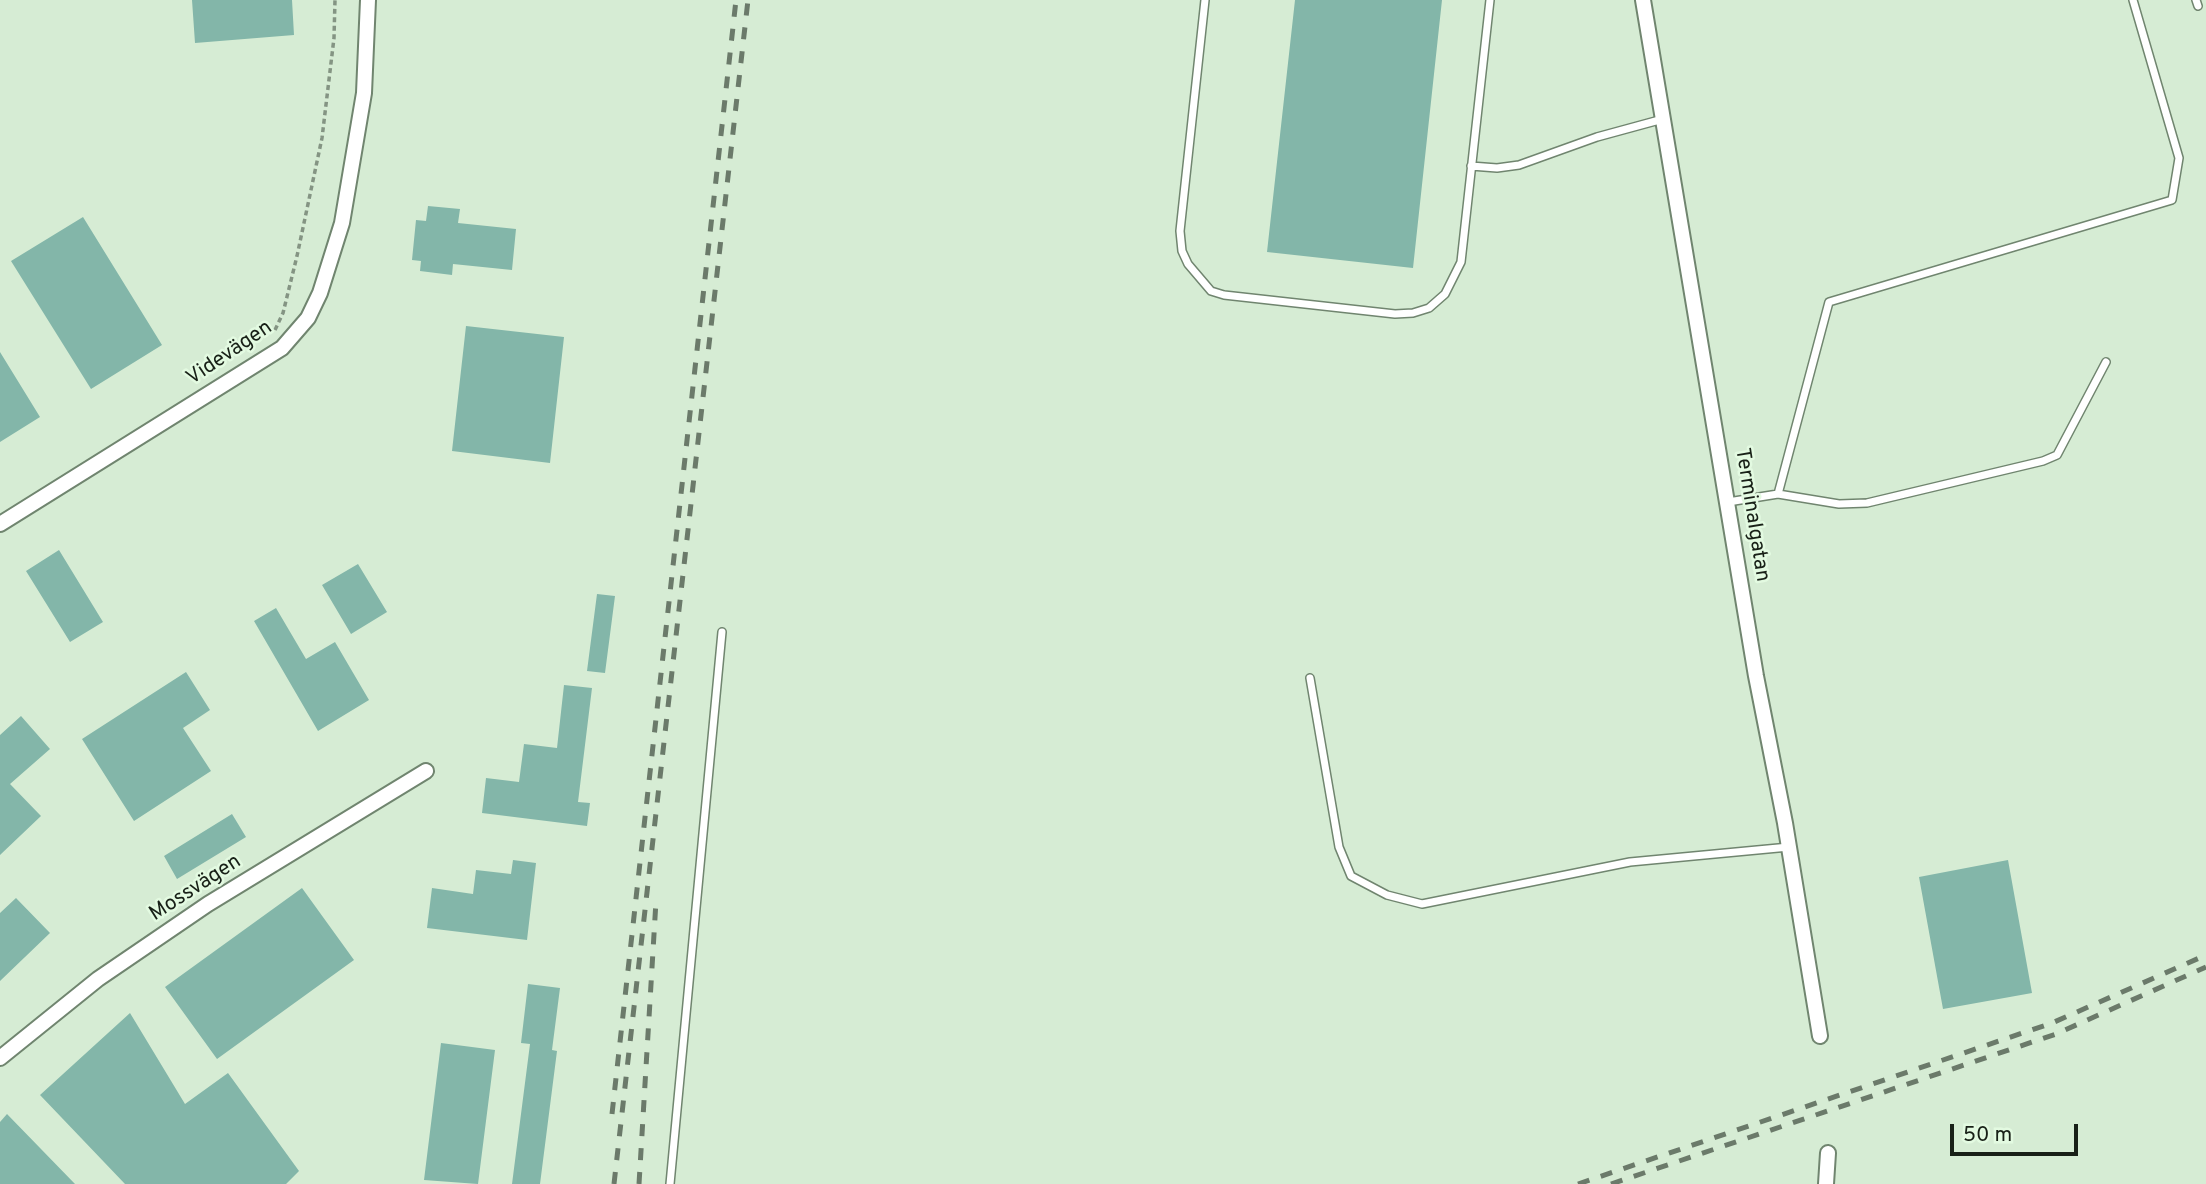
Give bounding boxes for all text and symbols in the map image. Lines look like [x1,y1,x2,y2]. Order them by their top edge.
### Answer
street label: Videvägen [182,316,278,392]
street label: Terminalgatan [1728,446,1774,584]
street label: Mossvägen [145,850,247,928]
scale bar [1954,1110,2082,1154]
text: 50 m [1963,1122,2012,1149]

